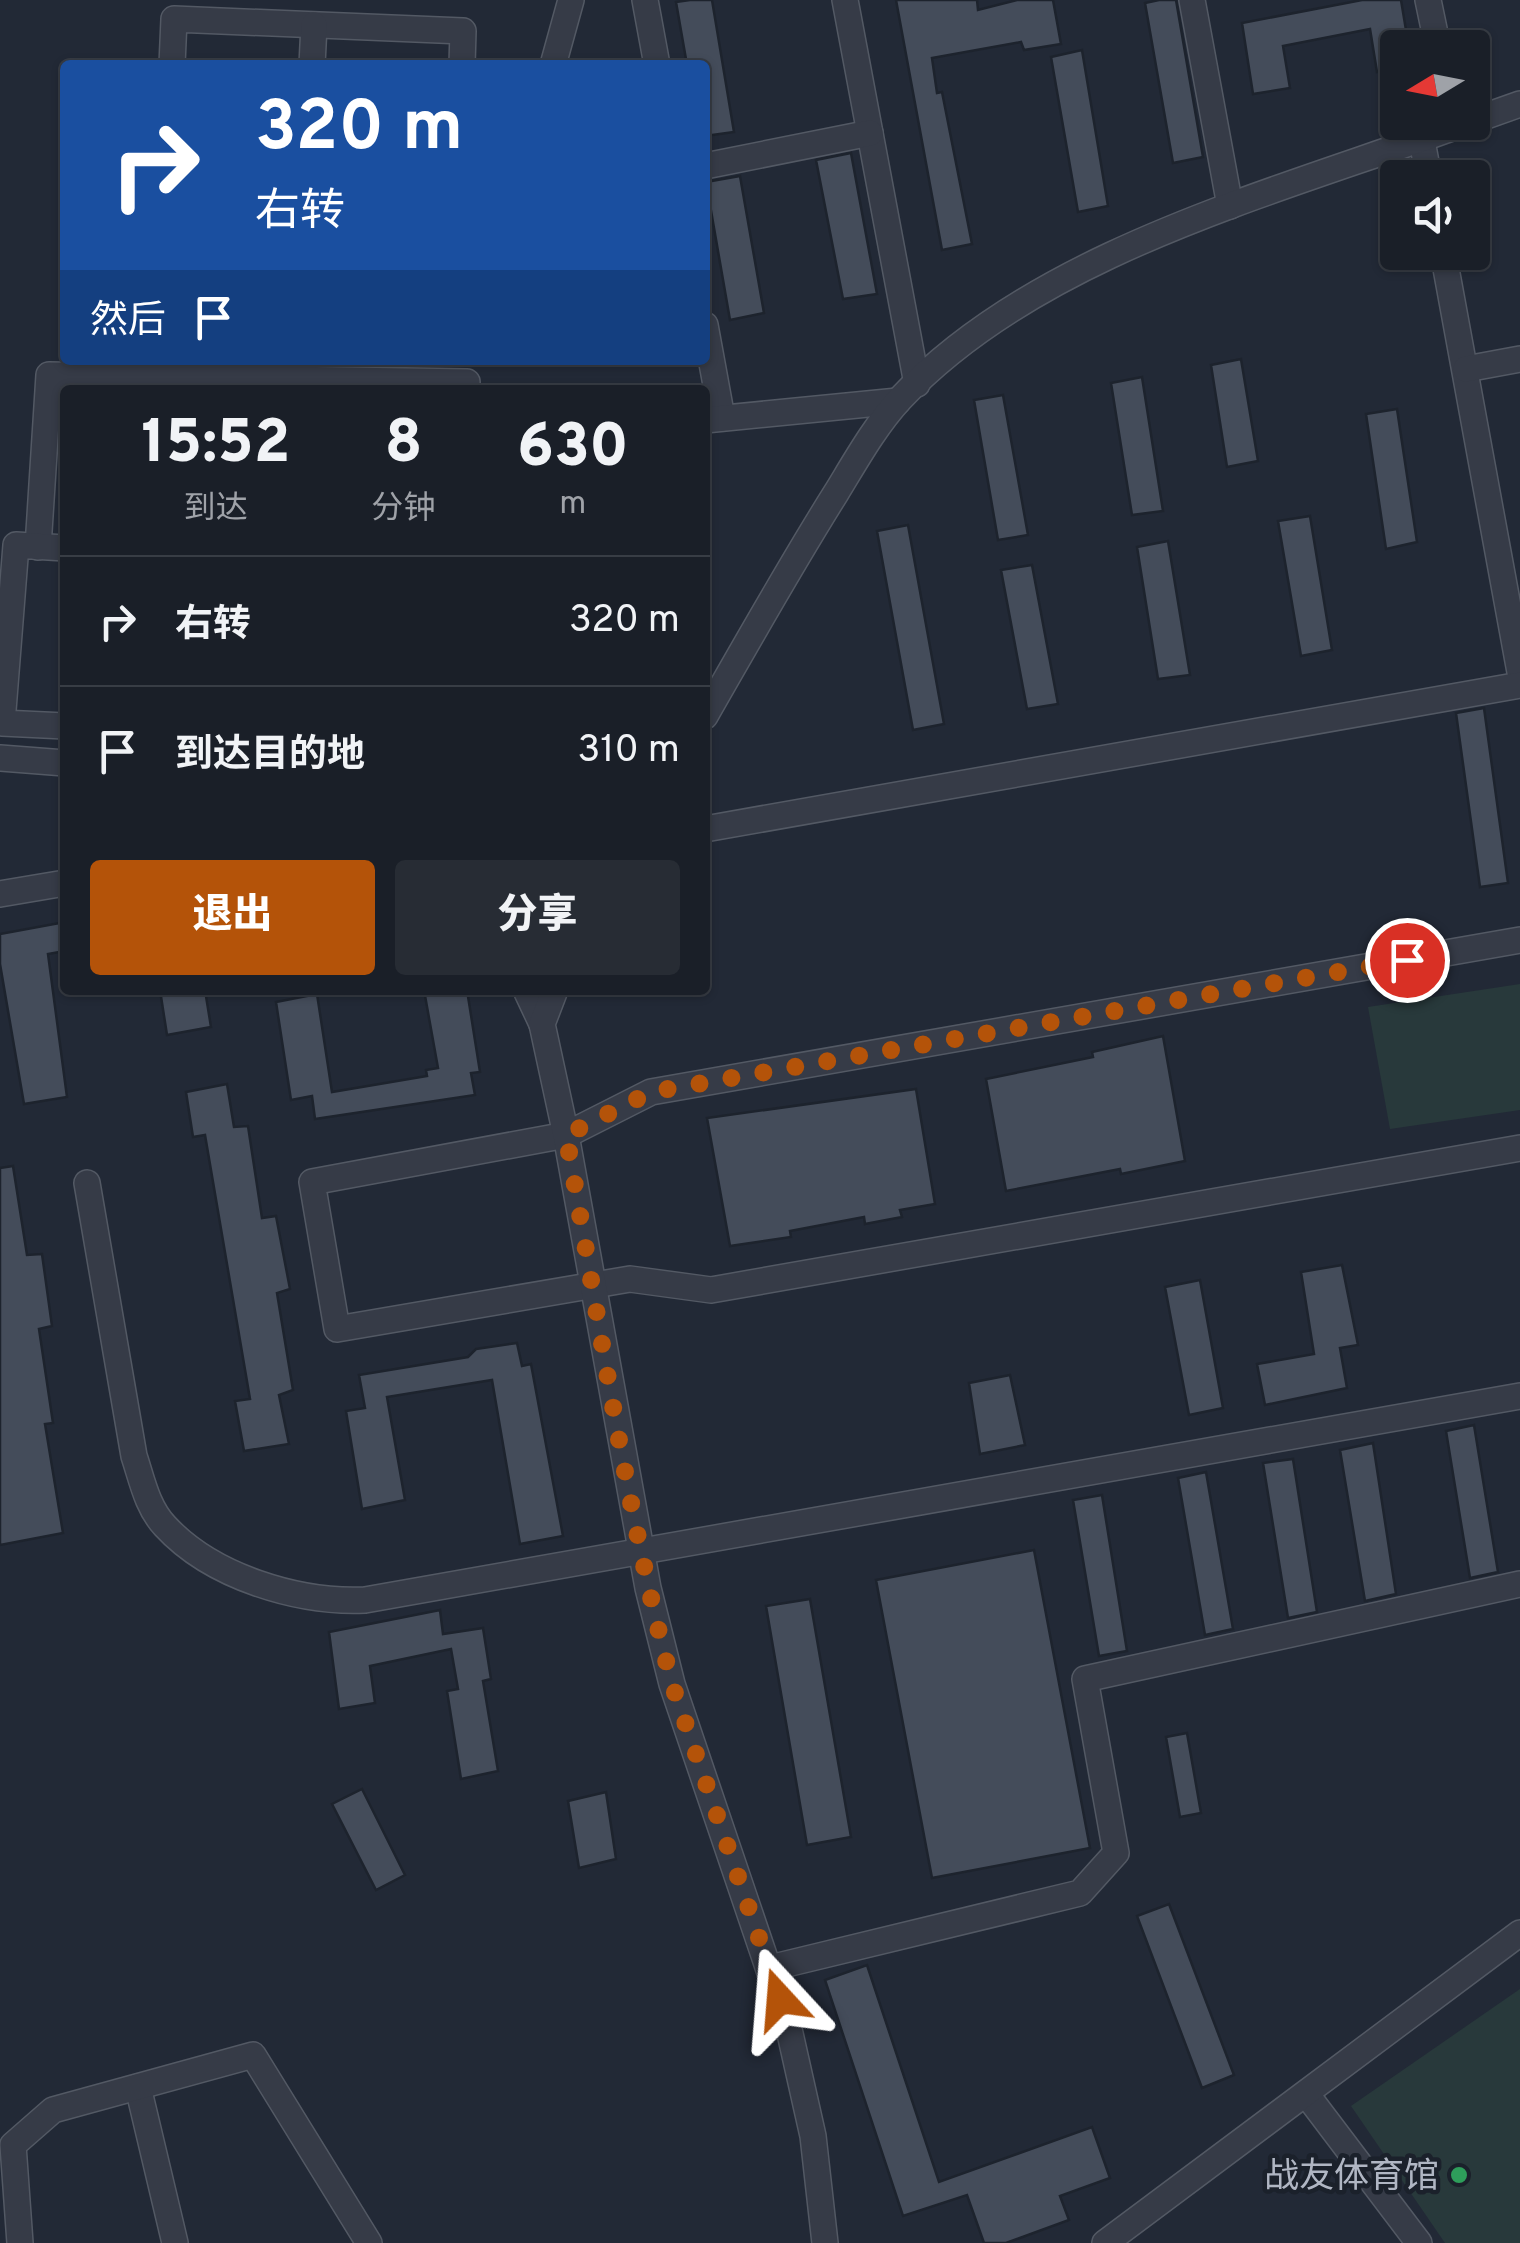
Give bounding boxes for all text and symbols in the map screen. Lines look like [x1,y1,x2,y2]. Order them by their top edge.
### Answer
north arrow [1380,30,1490,140]
map controls [1380,30,1490,270]
text: 320 m [255,86,463,175]
icon: right [90,100,220,230]
button: sound [1380,160,1490,270]
text: 右转 [255,185,345,242]
icon: arrive [186,290,241,345]
text: 然后 [90,298,166,347]
text: 15:52 [141,408,290,484]
text: 8 [385,408,423,484]
text: 630 [517,412,629,488]
text: m [559,485,586,525]
text: 到达 [184,490,248,530]
text: 分钟 [372,490,436,530]
icon: right [90,594,145,649]
text: 320 m [569,597,680,646]
text: 右转 [175,602,251,651]
icon: arrive [90,724,145,779]
text: 310 m [578,727,680,776]
text: 到达目的地 [175,732,365,781]
button: 退出 [90,860,375,975]
button: 分享 [395,860,680,975]
pin [1365,918,1450,1003]
icon: arrive [1380,933,1435,988]
position arrow [728,1947,832,2051]
place label: 战友体育馆 [1264,2156,1439,2200]
marker: 战友体育馆 [1448,2164,1470,2186]

